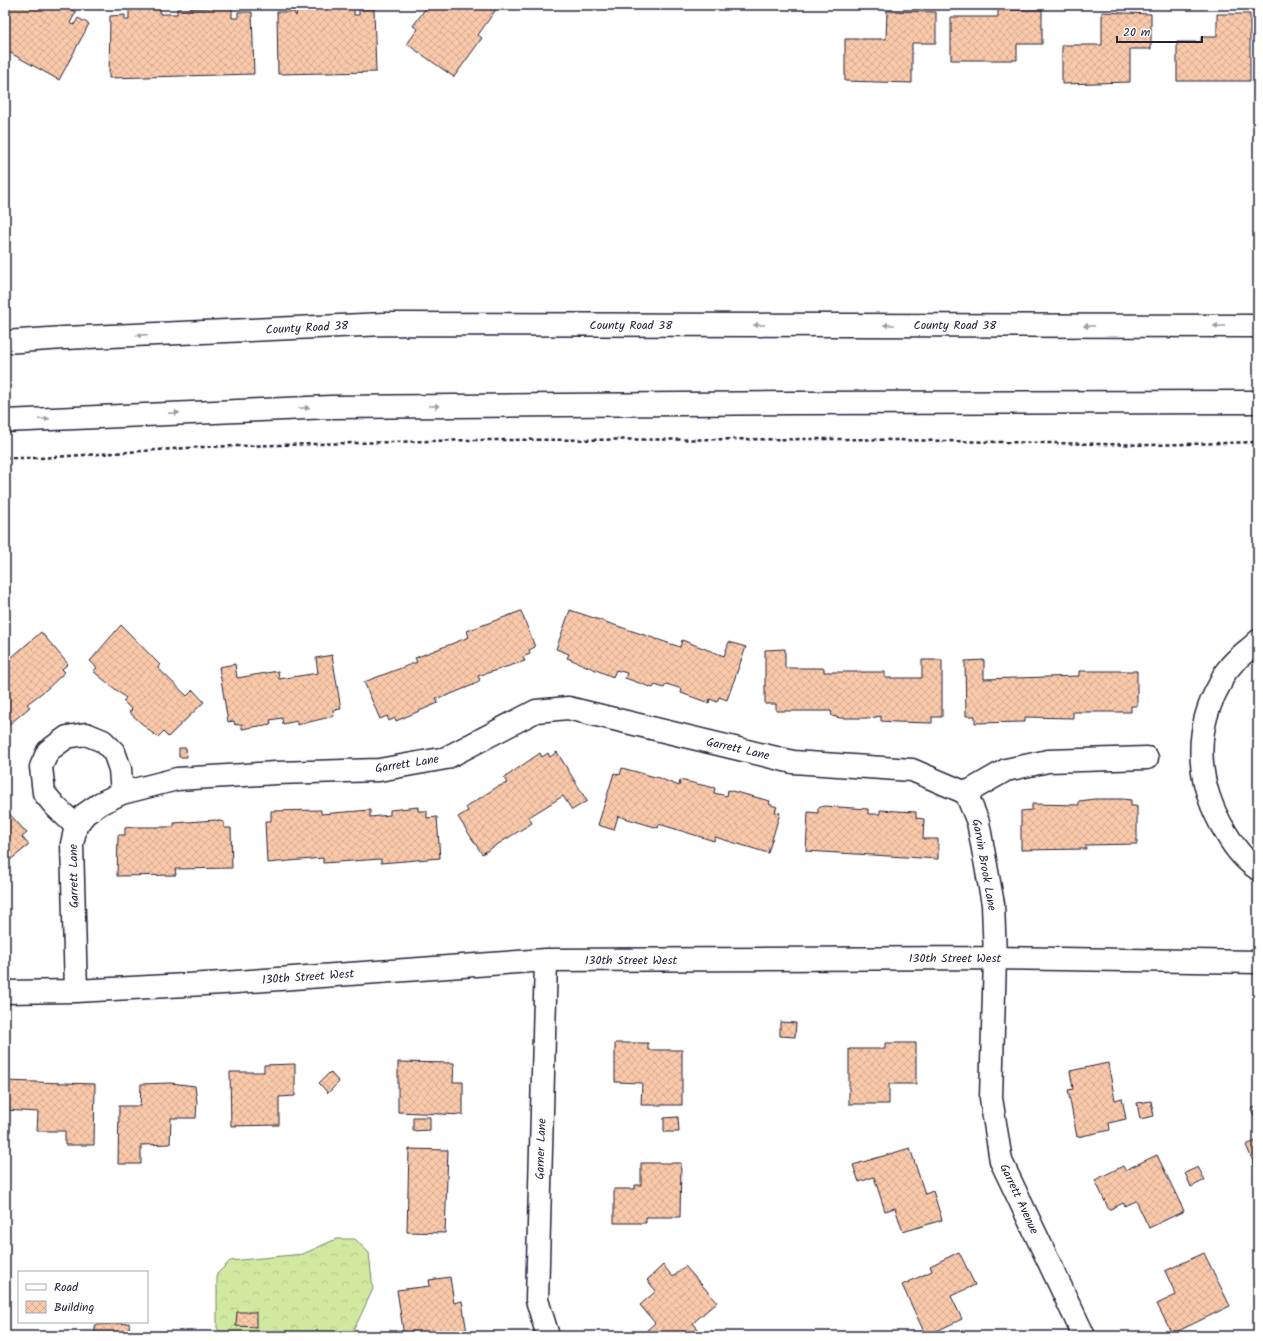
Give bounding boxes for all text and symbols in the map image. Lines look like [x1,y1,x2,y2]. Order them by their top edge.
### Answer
scale bar [1117,18,1202,44]
text: 20 m [1123,23,1151,42]
street label: County Road 38 [265,316,350,340]
street label: County Road 38 [590,316,673,335]
street label: County Road 38 [914,316,997,335]
one-way arrow [752,322,765,328]
one-way arrow [882,322,895,328]
one-way arrow [1082,323,1095,329]
one-way arrow [1212,323,1225,329]
one-way arrow [135,332,148,338]
one-way arrow [428,403,441,409]
one-way arrow [298,404,310,411]
one-way arrow [168,410,180,417]
one-way arrow [38,416,51,422]
street label: Garrett Lane [704,733,772,766]
street label: Garrett Lane [374,749,441,778]
street label: Garvin Brook Lane [967,818,1002,913]
street label: Garrett Lane [64,843,84,908]
street label: 130th Street West [909,949,1002,968]
street label: 130th Street West [585,951,678,970]
street label: 130th Street West [261,964,355,990]
street label: Garner Lane [530,1117,552,1180]
street label: Garrett Avenue [994,1161,1044,1238]
legend [18,1271,148,1323]
text: Road [54,1278,79,1297]
text: Building [54,1298,94,1317]

